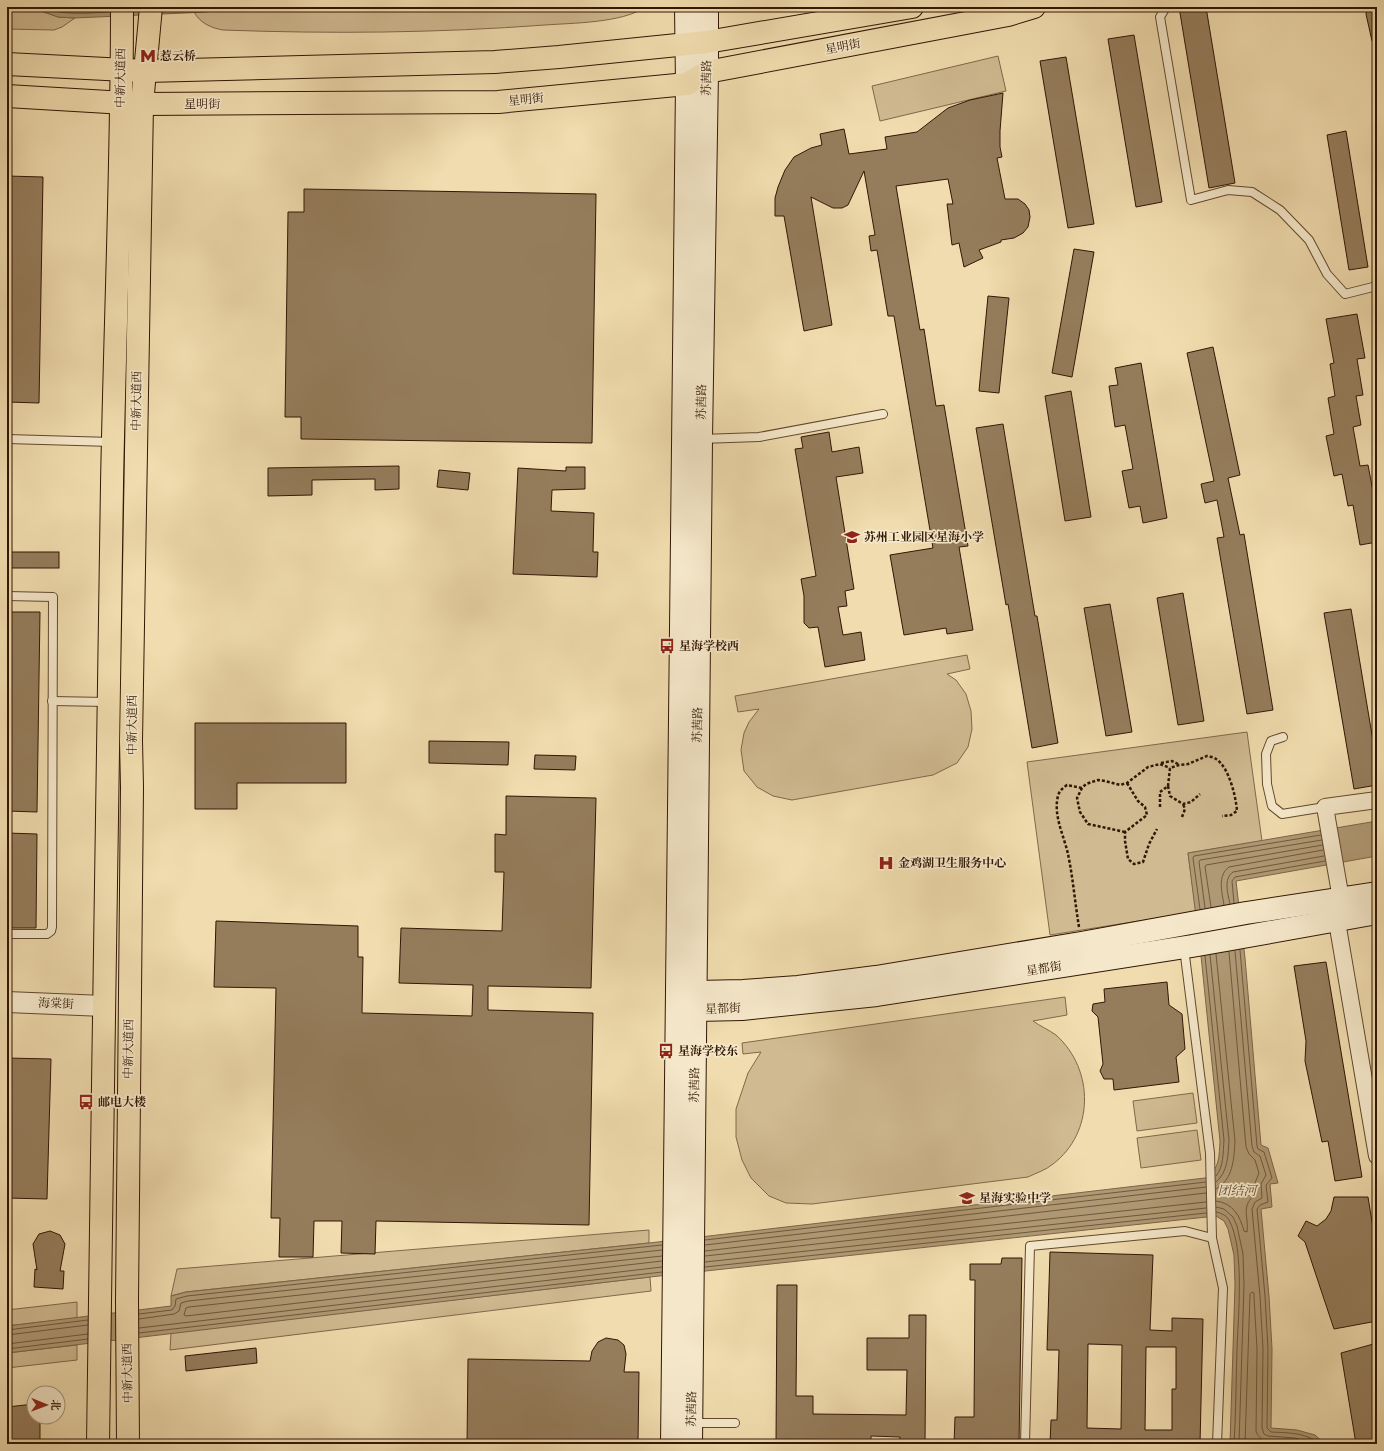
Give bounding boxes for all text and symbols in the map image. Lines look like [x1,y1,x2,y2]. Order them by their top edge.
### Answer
street label: 星明街 [824,36,863,58]
metro station icon: 惹云桥 [139,47,157,65]
street label: 中新大道西 [113,48,129,108]
place label: 惹云桥 [160,49,196,64]
street label: 苏茜路 [699,60,715,96]
street label: 星明街 [507,91,546,109]
street label: 星明街 [184,97,221,112]
street label: 中新大道西 [129,371,145,431]
street label: 苏茜路 [694,384,710,420]
school or university icon: 苏州工业园区星海小学 [843,528,861,546]
place label: 苏州工业园区星海小学 [864,530,984,545]
bus stop icon: 星海学校西 [658,637,676,655]
place label: 星海学校西 [679,639,739,654]
street label: 中新大道西 [125,695,140,755]
street label: 苏茜路 [690,707,706,743]
hospital icon: 金鸡湖卫生服务中心 [877,854,895,872]
place label: 金鸡湖卫生服务中心 [898,856,1006,871]
street label: 星都街 [1025,959,1064,979]
street label: 海棠街 [38,996,75,1012]
street label: 星都街 [705,1001,742,1017]
street label: 中新大道西 [121,1019,137,1079]
bus stop icon: 星海学校东 [657,1042,675,1060]
place label: 星海学校东 [678,1044,738,1059]
street label: 苏茜路 [687,1067,703,1103]
bus stop icon: 邮电大楼 [77,1093,95,1111]
place label: 邮电大楼 [98,1095,146,1110]
water label: 团结河 [1217,1183,1258,1200]
school or university icon: 星海实验中学 [958,1189,976,1207]
place label: 星海实验中学 [979,1191,1051,1206]
street label: 中新大道西 [120,1343,136,1403]
north arrow [26,1385,66,1425]
street label: 苏茜路 [684,1391,700,1427]
text: 北 [48,1400,62,1411]

